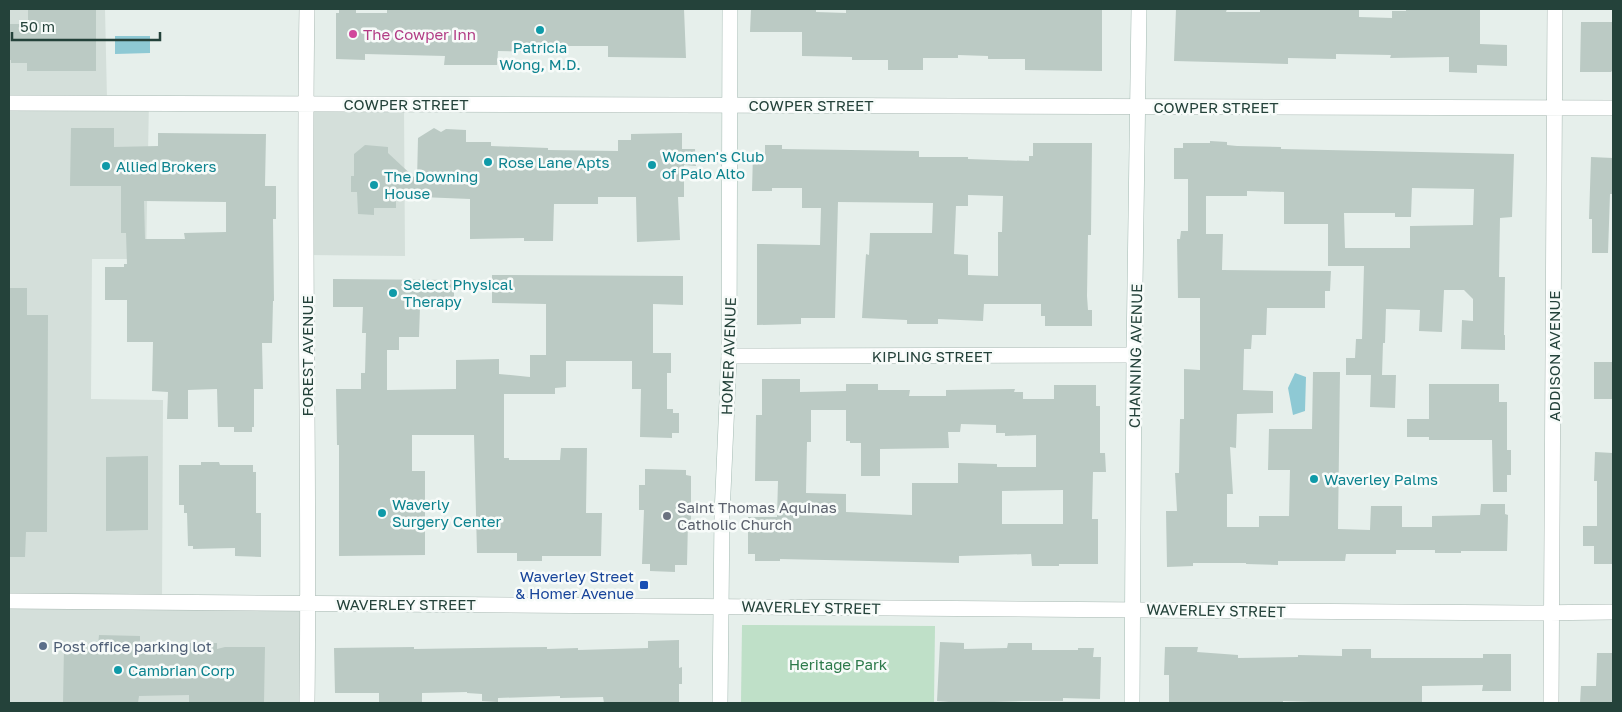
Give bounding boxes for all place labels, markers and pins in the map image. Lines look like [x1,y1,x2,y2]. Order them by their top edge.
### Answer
marker: Patricia Wong, M.D. [534,24,546,36]
place label: The Cowper Inn [363,25,476,43]
marker: The Cowper Inn [347,28,359,40]
place label: Patricia Wong, M.D. [499,38,581,73]
place label: Women's Club of Palo Alto [662,147,764,182]
place label: Rose Lane Apts [498,153,610,171]
marker: Rose Lane Apts [482,156,494,168]
place label: Allied Brokers [116,157,217,175]
marker: Women's Club of Palo Alto [646,159,658,171]
marker: Allied Brokers [100,160,112,172]
place label: The Downing House [384,167,478,202]
marker: The Downing House [368,179,380,191]
place label: Select Physical Therapy [403,275,513,310]
marker: Select Physical Therapy [387,287,399,299]
place label: Waverley Palms [1324,470,1438,488]
marker: Waverley Palms [1308,473,1320,485]
place label: Waverly Surgery Center [392,495,501,530]
place label: Saint Thomas Aquinas Catholic Church [677,498,837,533]
marker: Waverly Surgery Center [376,507,388,519]
marker: Saint Thomas Aquinas Catholic Church [661,510,673,522]
place label: Waverley Street & Homer Avenue [515,567,634,602]
marker: Waverley Street & Homer Avenue [638,579,650,591]
place label: Post office parking lot [53,637,212,655]
marker: Post office parking lot [37,640,49,652]
place label: Cambrian Corp [128,661,235,679]
marker: Cambrian Corp [112,664,124,676]

